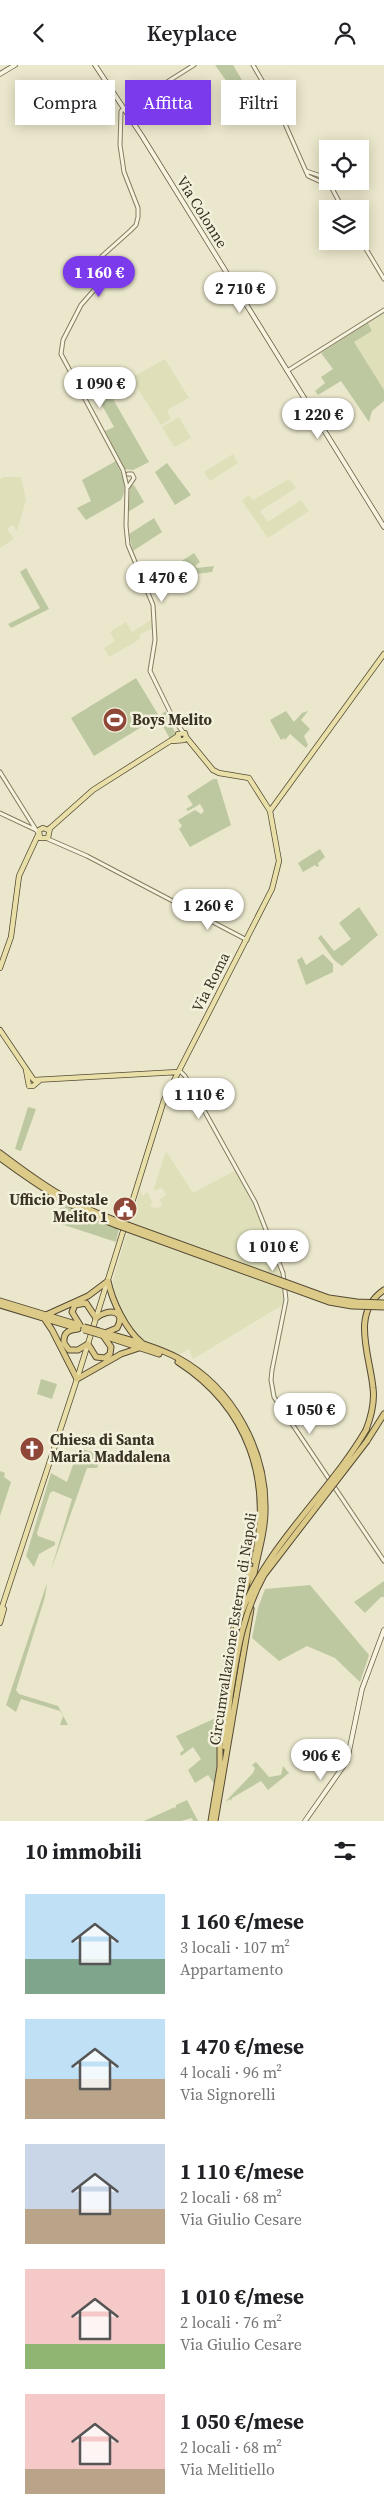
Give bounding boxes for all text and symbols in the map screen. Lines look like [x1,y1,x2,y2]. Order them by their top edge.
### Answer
text: Keyplace [147,18,237,48]
icon: back [25,19,53,47]
icon: person [331,19,359,47]
chip: Compra [15,80,115,125]
chip: Affitta [125,80,211,125]
chip: Filtri [221,80,296,125]
map controls [319,140,369,250]
button: locate [319,140,369,190]
street label: Via Colonne [172,172,233,252]
button: layers [319,200,369,250]
pin: 1 160 € [53,255,145,298]
text: 1 160 € [74,261,124,283]
pin: 2 710 € [194,271,286,314]
text: 2 710 € [215,277,265,299]
pin: 1 090 € [54,367,146,409]
text: 1 090 € [75,372,125,394]
pin: 1 220 € [272,397,364,440]
text: 1 220 € [293,403,343,425]
pin: 1 470 € [116,561,208,603]
text: 1 470 € [137,566,187,588]
sports icon: Boys Melito [102,707,128,733]
place label: Boys Melito [132,709,212,730]
pin: 1 260 € [162,889,254,931]
text: 1 260 € [183,894,233,916]
street label: Via Roma [187,948,235,1015]
pin: 1 110 € [153,1077,245,1120]
text: 1 110 € [174,1083,224,1105]
place label: Ufficio Postale Melito 1 [9,1189,108,1227]
public building icon: Ufficio Postale Melito 1 [112,1196,138,1222]
pin: 1 010 € [227,1229,319,1272]
text: 1 010 € [248,1235,298,1257]
pin: 1 050 € [264,1393,356,1435]
text: 1 050 € [285,1398,335,1420]
place label: Chiesa di Santa Maria Maddalena [50,1429,172,1467]
church icon: Chiesa di Santa Maria Maddalena [19,1436,45,1462]
street label: Circumvallazione Esterna di Napoli [204,1511,261,1747]
pin: 906 € [286,1739,356,1781]
text: 906 € [302,1744,340,1766]
text: 10 immobili [25,1837,142,1866]
icon: filters [331,1837,359,1865]
text: 1 160 €/mese [180,1907,304,1936]
icon: home [65,1914,125,1974]
text: 3 locali · 107 m² [180,1936,290,1958]
text: Appartamento [180,1958,283,1980]
text: 1 470 €/mese [180,2032,304,2061]
icon: home [65,2039,125,2099]
text: 4 locali · 96 m² [180,2061,282,2083]
text: Via Signorelli [180,2083,276,2105]
text: 1 110 €/mese [180,2157,304,2186]
icon: home [65,2164,125,2224]
text: 2 locali · 68 m² [180,2186,282,2208]
text: Via Giulio Cesare [180,2208,302,2230]
text: 1 010 €/mese [180,2282,304,2311]
icon: home [65,2289,125,2349]
text: 2 locali · 76 m² [180,2311,282,2333]
text: Via Giulio Cesare [180,2333,302,2355]
text: 1 050 €/mese [180,2407,304,2436]
icon: home [65,2414,125,2474]
text: 2 locali · 68 m² [180,2436,282,2458]
text: Via Melitiello [180,2458,275,2480]

